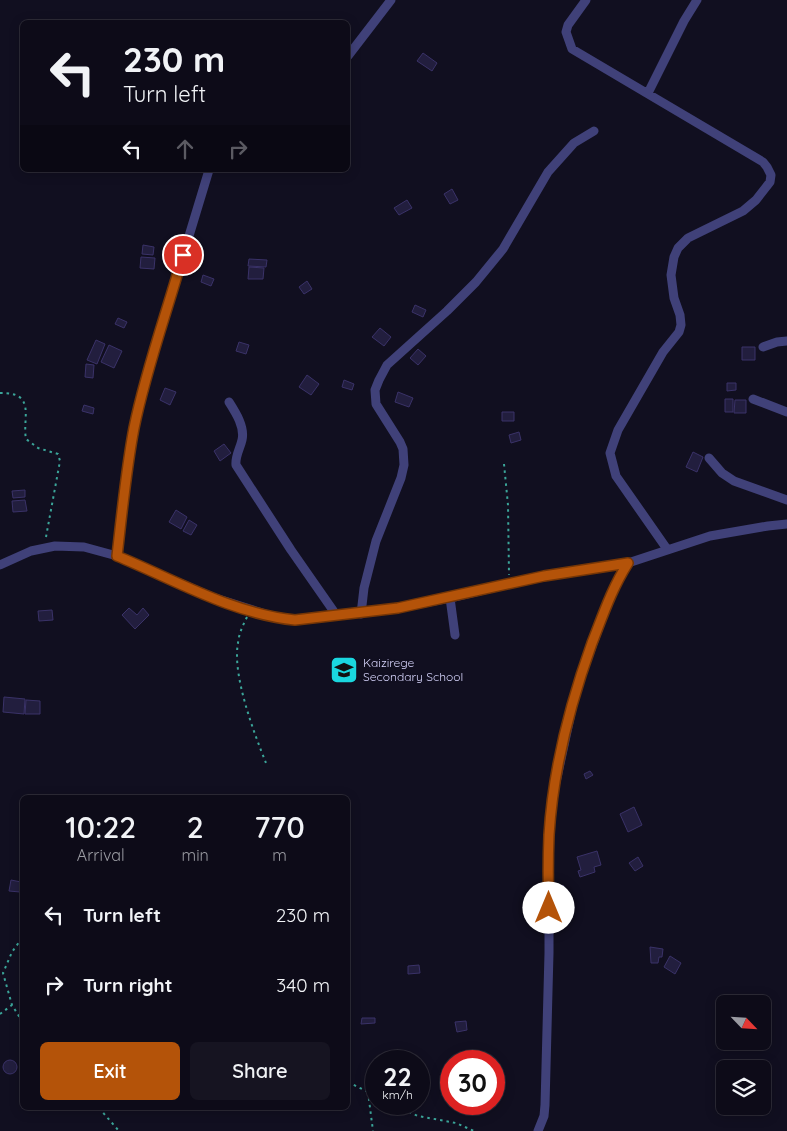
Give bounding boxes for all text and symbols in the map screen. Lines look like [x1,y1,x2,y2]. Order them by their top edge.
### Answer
text: 230 m [123,37,225,81]
icon: left [40,40,105,105]
text: Turn left [123,80,206,108]
icon: left [118,135,146,163]
icon: ahead [171,135,199,163]
icon: right [224,135,252,163]
pin [162,234,204,276]
icon: arrive [169,241,197,269]
school or university icon: Kaizirege Secondary School [329,655,359,685]
place label: Kaizirege Secondary School [363,655,463,684]
text: 10:22 [65,808,136,846]
text: 2 [187,808,204,846]
text: 770 [254,808,305,846]
text: Arrival [77,845,125,865]
text: min [182,845,209,865]
text: m [272,845,287,865]
position arrow [522,881,574,933]
icon: left [40,901,68,929]
text: Turn left [83,903,161,927]
text: 230 m [276,903,330,927]
icon: right [40,971,68,999]
text: Turn right [83,973,172,997]
text: 340 m [276,973,330,997]
north arrow [716,995,771,1050]
map controls [716,995,771,1115]
button: Exit [40,1042,180,1100]
button: Share [190,1042,330,1100]
speed limit sign: 30 [440,1050,505,1115]
button: layers [716,1060,771,1115]
text: 22 [383,1061,412,1092]
text: km/h [382,1087,413,1102]

